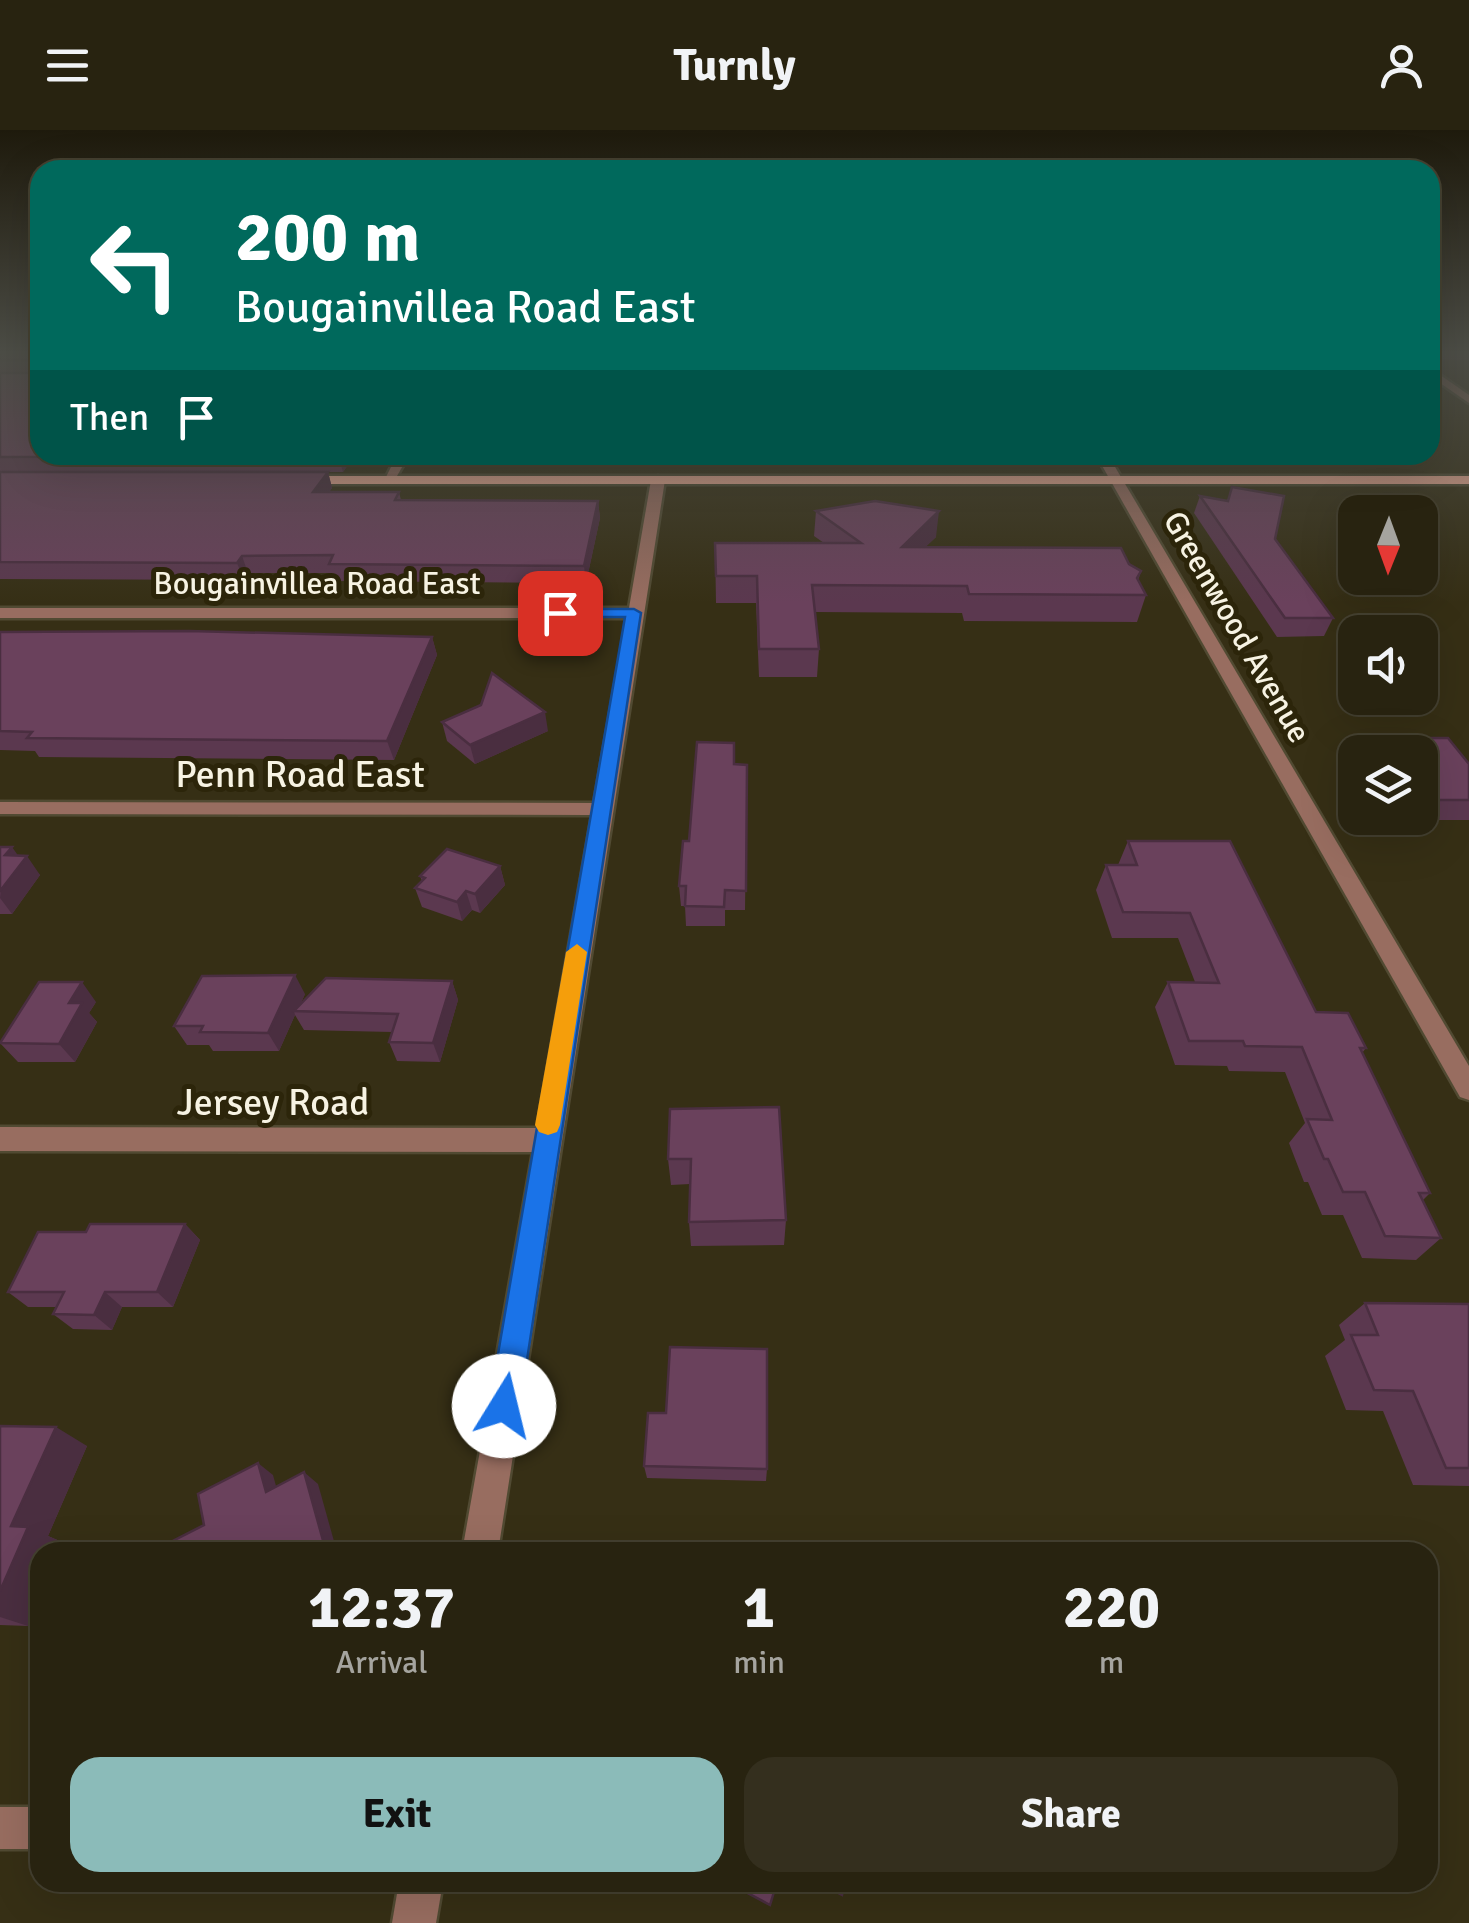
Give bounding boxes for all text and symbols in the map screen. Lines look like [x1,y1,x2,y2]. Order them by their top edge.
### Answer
icon: menu [40,38,95,93]
text: Turnly [673,38,796,93]
icon: person [1374,38,1429,93]
text: 200 m [235,194,420,280]
icon: left [70,200,200,330]
text: Bougainvillea Road East [235,280,695,335]
icon: arrive [169,390,224,445]
text: Then [70,394,149,441]
north arrow [1338,495,1438,595]
map controls [1338,495,1438,835]
street label: Greenwood Avenue [1155,504,1319,750]
street label: Bougainvillea Road East [153,564,481,603]
pin [518,571,603,656]
icon: arrive [533,586,588,641]
button: sound [1338,615,1438,715]
button: layers [1338,735,1438,835]
street label: Penn Road East [175,751,425,798]
street label: Jersey Road [177,1079,369,1126]
position arrow [452,1354,556,1458]
text: 12:37 [308,1571,455,1645]
text: 1 [743,1571,775,1645]
text: 220 [1063,1571,1160,1645]
text: Arrival [336,1643,428,1682]
text: min [733,1643,785,1682]
text: m [1099,1643,1124,1682]
button: Exit [70,1757,724,1872]
button: Share [744,1757,1398,1872]

